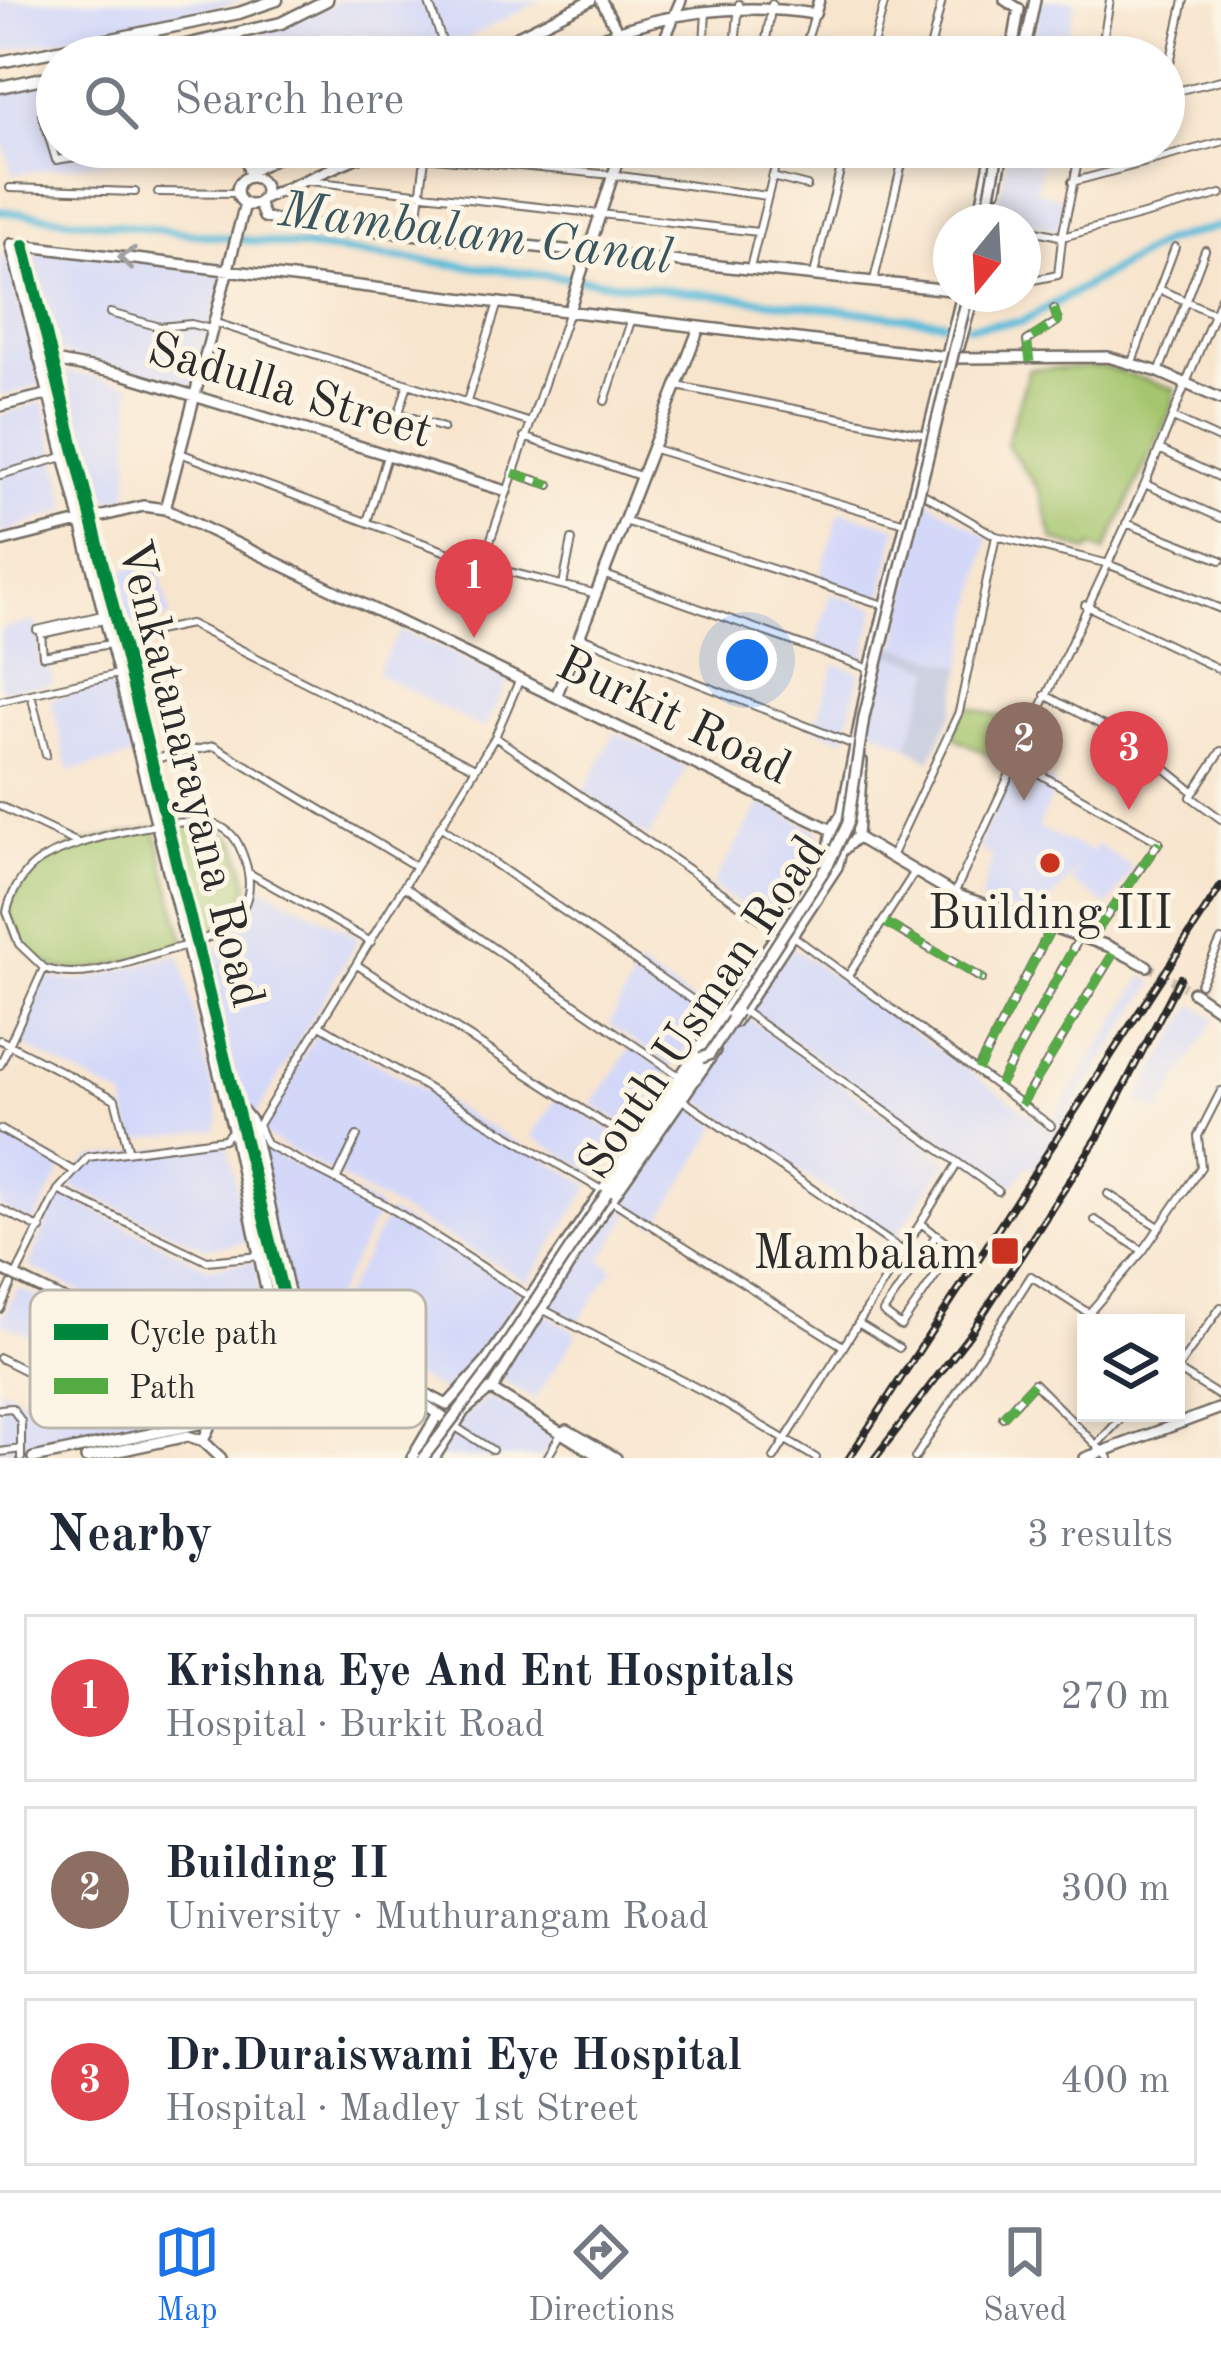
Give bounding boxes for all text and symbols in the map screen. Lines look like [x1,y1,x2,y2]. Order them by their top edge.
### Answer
search box [36,36,1185,168]
icon: search [78,69,144,135]
text: Search here [174,79,404,124]
water label: Mambalam Canal [275,186,675,285]
north arrow [933,204,1041,312]
one-way arrow [117,245,137,271]
street label: Sadulla Street [142,326,438,458]
street label: Venkatanarayana Road [108,536,270,1012]
pin: 1 [435,539,513,638]
your location [717,630,777,690]
street label: Burkit Road [549,640,798,795]
pin: 2 [985,702,1063,801]
pin: 3 [1090,711,1168,810]
street label: South Usman Road [571,828,836,1188]
marker: Building III [1037,850,1063,876]
place label: Building III [928,891,1172,939]
place label: Mambalam [753,1231,978,1279]
marker: Mambalam [989,1235,1021,1267]
legend [30,1290,426,1428]
map controls [1077,1314,1185,1422]
button: layers [1077,1314,1185,1422]
text: Cycle path [129,1319,278,1352]
text: Path [129,1373,196,1406]
text: Nearby [48,1511,213,1562]
text: 3 results [1027,1516,1173,1555]
text: Krishna Eye And Ent Hospitals [165,1651,794,1696]
text: 1 [79,1678,101,1717]
text: 270 m [1060,1678,1170,1717]
text: Hospital · Burkit Road [165,1706,545,1745]
text: Building II [165,1843,389,1888]
text: 2 [79,1870,101,1909]
text: 300 m [1060,1870,1170,1909]
text: University · Muthurangam Road [165,1898,709,1937]
text: Dr.Duraiswami Eye Hospital [165,2035,742,2080]
text: 3 [79,2062,101,2101]
text: 400 m [1060,2062,1170,2101]
text: Hospital · Madley 1st Street [165,2090,639,2129]
tab: Map [154,2219,220,2332]
tab: Directions [528,2219,675,2332]
tab: Saved [983,2219,1067,2332]

